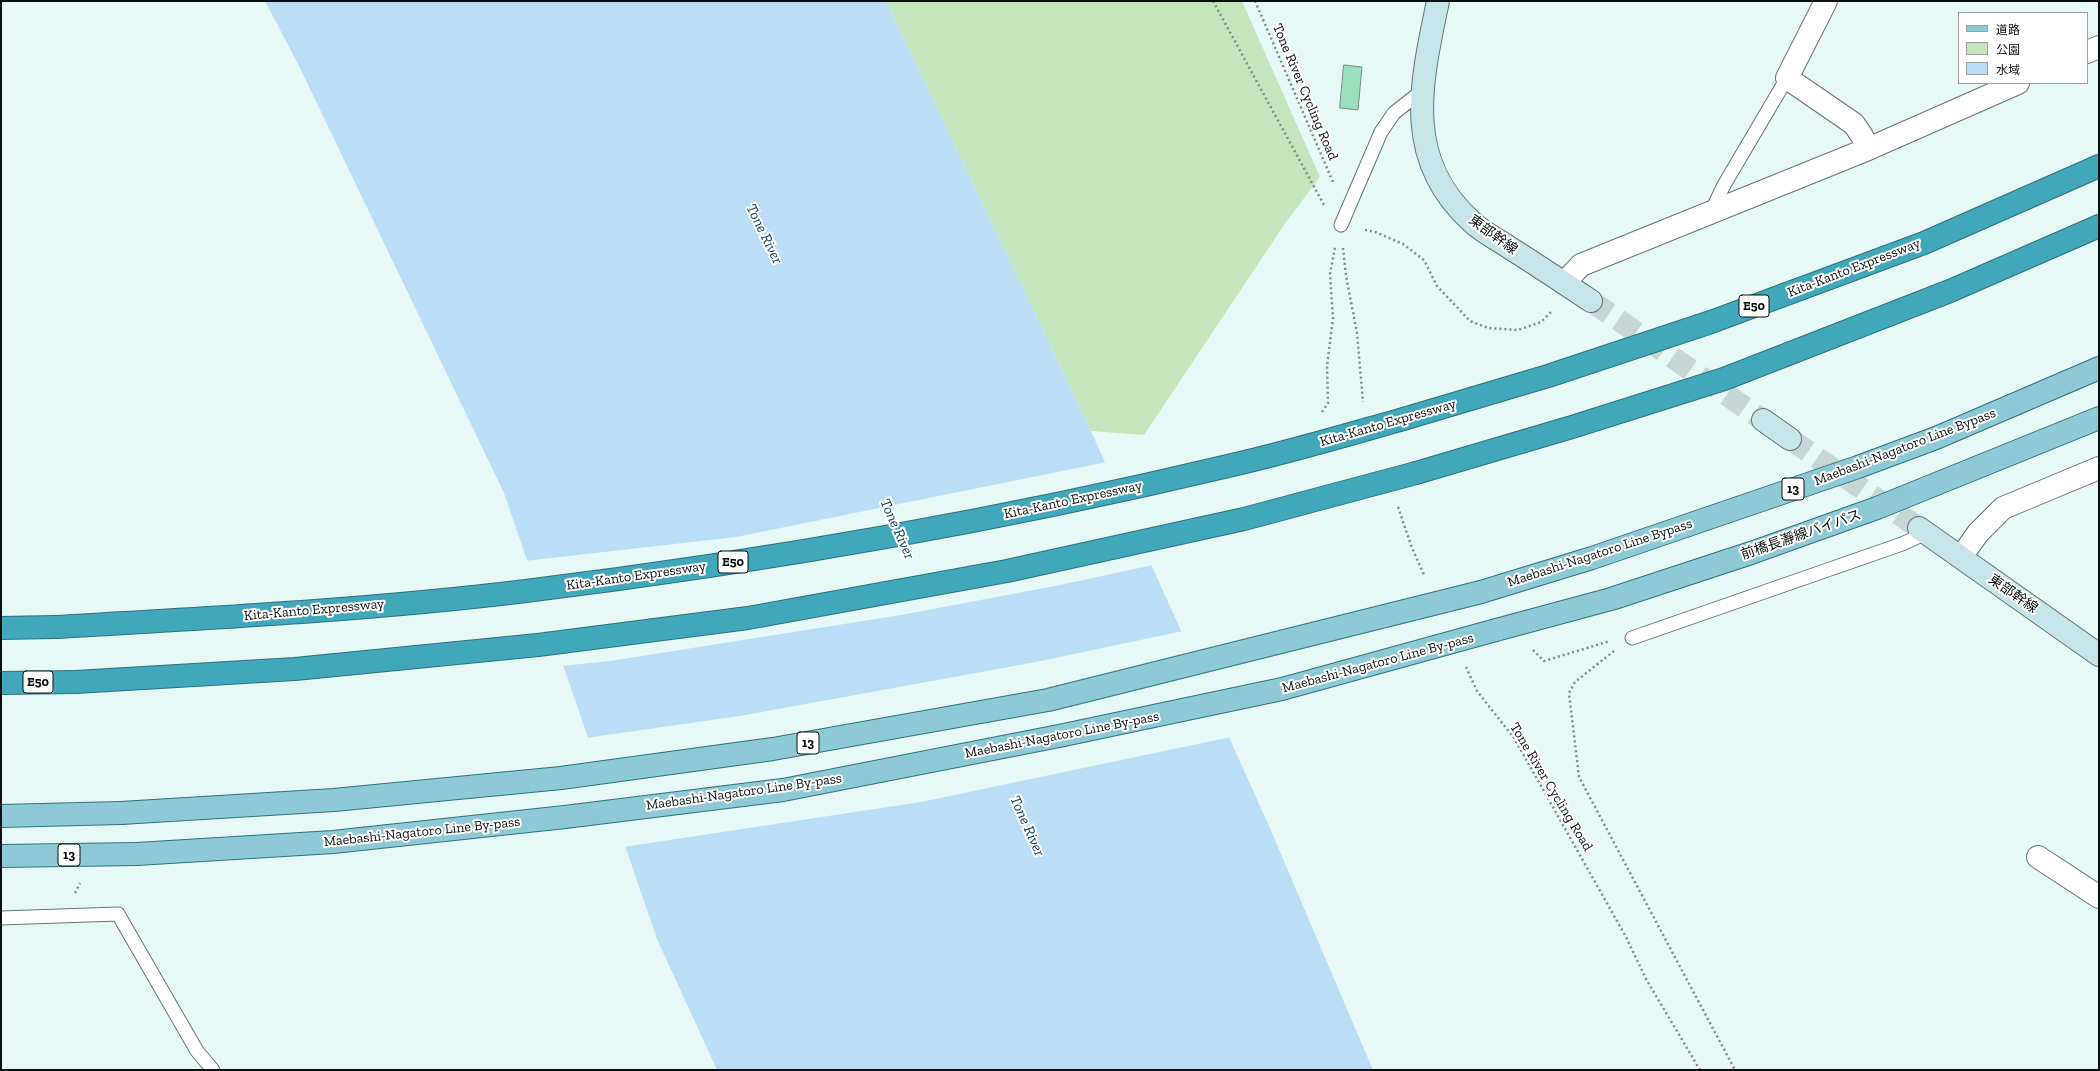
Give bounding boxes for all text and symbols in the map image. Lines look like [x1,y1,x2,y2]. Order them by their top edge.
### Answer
legend [1958,12,2088,84]
street label: Tone River Cycling Road [1269,21,1341,163]
text: 道路 [1996,23,2020,37]
text: 公園 [1996,43,2020,57]
text: 水域 [1996,63,2020,77]
water label: Tone River [742,201,786,267]
street label: 東部幹線 [1465,212,1521,258]
street label: Kita-Kanto Expressway [1785,235,1923,301]
road number: E50 [1739,295,1769,317]
street label: Kita-Kanto Expressway [1318,396,1458,450]
street label: Maebashi-Nagatoro Line Bypass [1812,405,1998,489]
street label: Kita-Kanto Expressway [1002,477,1144,523]
road number: 13 [1782,478,1804,500]
water label: Tone River [876,496,918,562]
street label: 前橋長瀞線バイパス [1739,507,1863,563]
street label: Maebashi-Nagatoro Line Bypass [1505,515,1695,591]
road number: E50 [718,551,748,573]
street label: Kita-Kanto Expressway [565,558,707,594]
street label: 東部幹線 [1985,571,2041,617]
street label: Kita-Kanto Expressway [243,595,385,625]
street label: Maebashi-Nagatoro Line By-pass [1280,629,1476,697]
road number: E50 [23,671,53,693]
street label: Maebashi-Nagatoro Line By-pass [963,708,1161,762]
street label: Tone River Cycling Road [1506,720,1596,854]
road number: 13 [797,732,819,754]
street label: Maebashi-Nagatoro Line By-pass [645,770,843,814]
water label: Tone River [1006,793,1048,859]
street label: Maebashi-Nagatoro Line By-pass [323,813,521,851]
road number: 13 [58,844,80,866]

